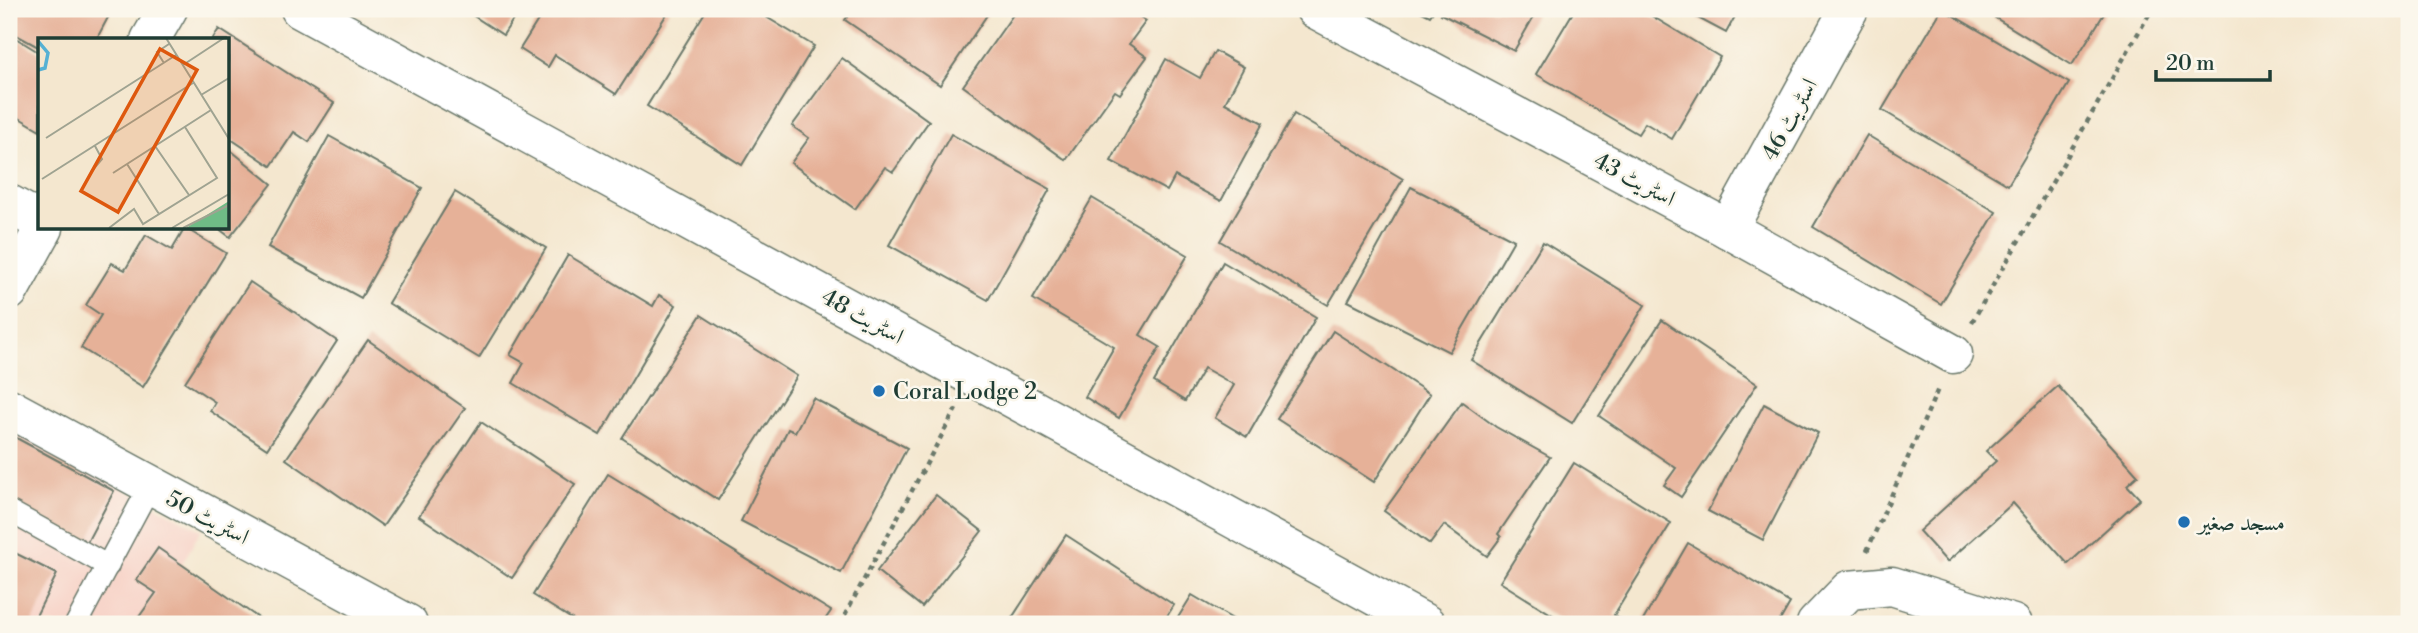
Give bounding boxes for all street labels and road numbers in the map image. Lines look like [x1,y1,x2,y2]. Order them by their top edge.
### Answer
street label: اسٹریٹ 46 [1756,74,1824,165]
street label: اسٹریٹ 43 [1589,147,1680,213]
street label: اسٹریٹ 48 [817,283,909,351]
street label: اسٹریٹ 50 [161,484,254,551]

